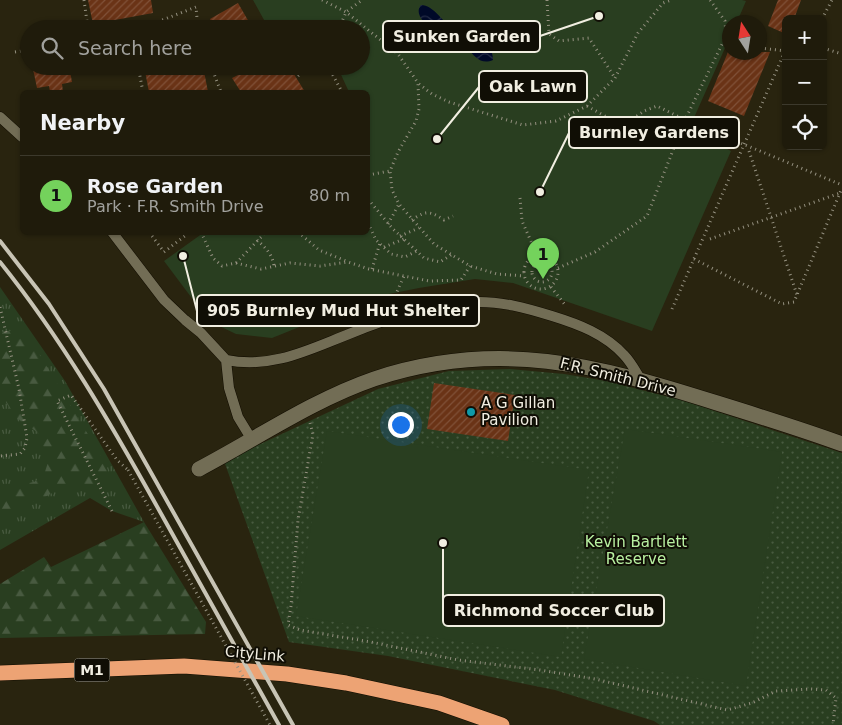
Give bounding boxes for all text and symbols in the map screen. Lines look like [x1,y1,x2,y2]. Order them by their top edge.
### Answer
north arrow [722,15,767,60]
map controls [782,15,827,150]
button: + [782,15,827,60]
search box [20,20,370,75]
callout: Sunken Garden [383,21,540,52]
text: Sunken Garden [393,27,531,46]
icon: search [38,34,66,62]
text: Search here [78,37,192,59]
button: − [782,60,827,105]
callout: Oak Lawn [479,71,587,102]
text: Oak Lawn [489,77,577,96]
button: locate [782,105,827,150]
text: Nearby [40,111,125,135]
callout: Burnley Gardens [569,117,739,148]
text: Burnley Gardens [579,123,729,142]
text: Rose Garden [87,175,223,197]
text: 1 [50,186,62,205]
text: 80 m [309,186,350,205]
text: Park · F.R. Smith Drive [87,197,264,216]
pin: 1 [527,238,559,279]
callout: 905 Burnley Mud Hut Shelter [197,295,479,326]
text: 905 Burnley Mud Hut Shelter [207,301,469,320]
street label: F.R. Smith Drive [558,354,678,400]
place label: A G Gillan Pavilion [481,394,555,429]
marker: A G Gillan Pavilion [465,406,477,418]
your location [388,412,414,438]
park label: Kevin Bartlett Reserve [585,533,687,568]
callout: Richmond Soccer Club [443,595,664,626]
text: Richmond Soccer Club [454,601,654,620]
street label: CityLink [224,642,286,666]
road number: M1 [74,658,110,682]

